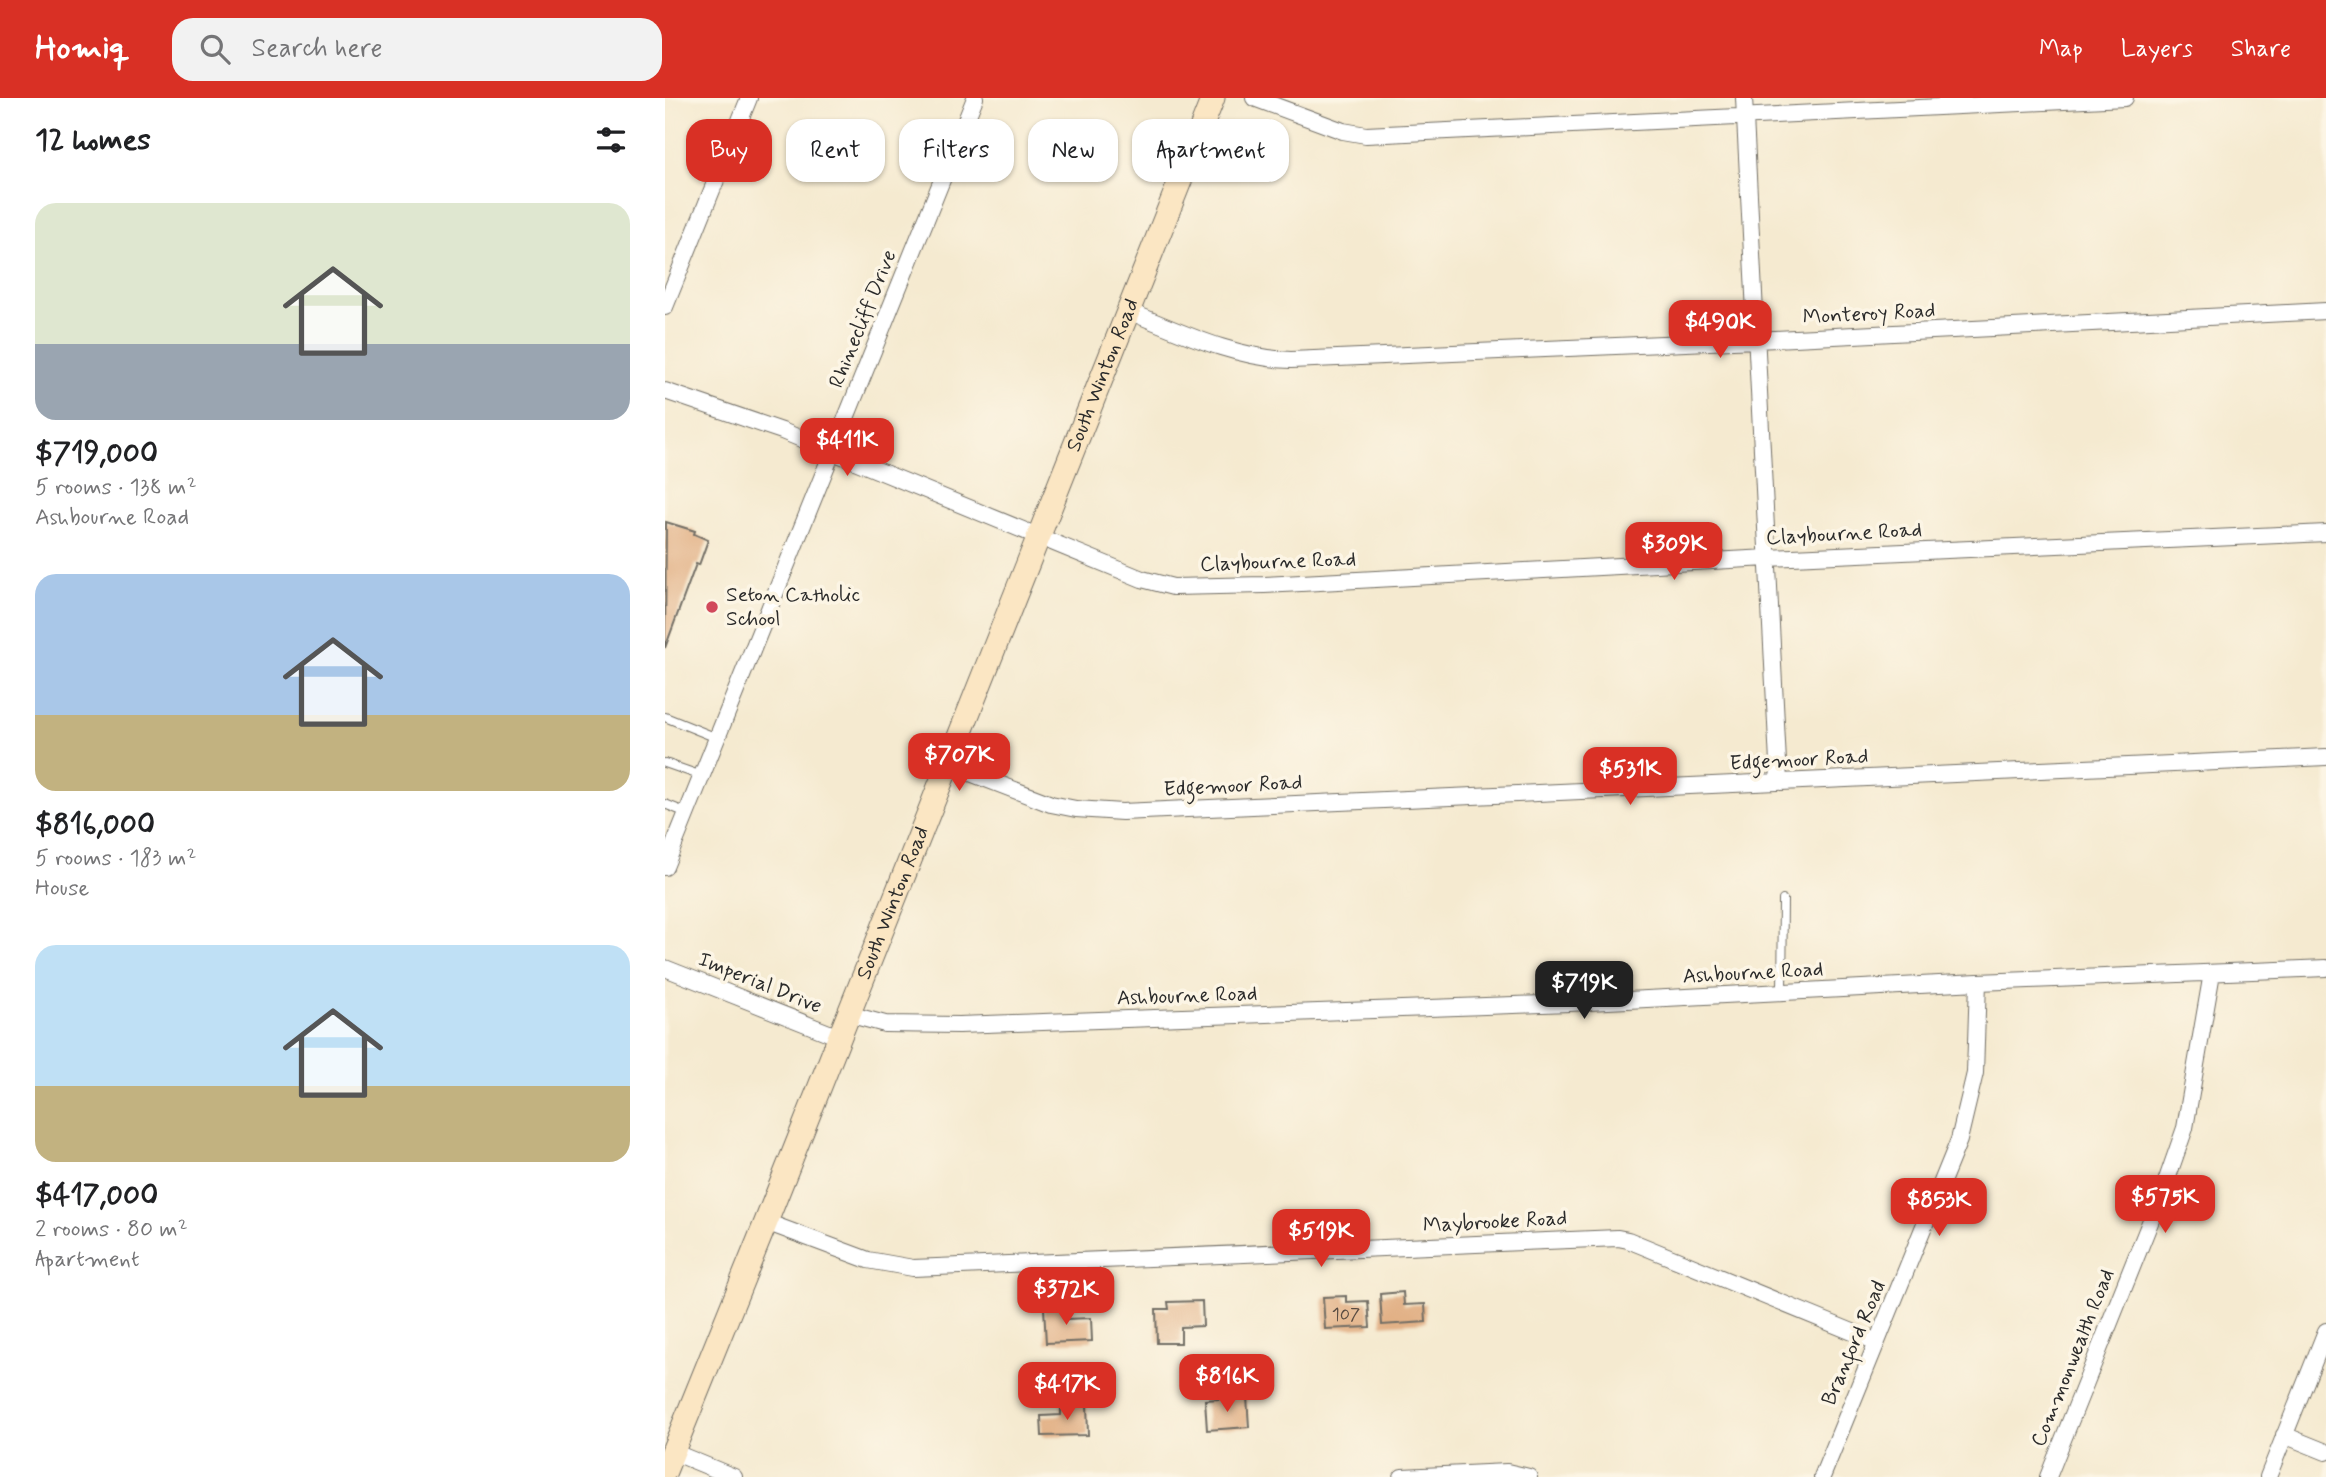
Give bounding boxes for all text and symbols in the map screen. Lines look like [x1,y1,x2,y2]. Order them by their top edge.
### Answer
search box [172,18,662,81]
text: Homiq [35,27,130,71]
icon: search [196,30,234,68]
text: Search here [252,32,382,66]
text: Map [2039,34,2083,65]
text: Layers [2121,34,2193,65]
text: Share [2231,34,2291,65]
chip: Buy [686,119,772,182]
chip: Rent [786,119,885,182]
chip: Filters [899,119,1014,182]
chip: New [1028,119,1118,182]
chip: Apartment [1132,119,1289,182]
text: 12 homes [35,121,151,160]
icon: filters [592,121,630,159]
street label: Rhinecliff Drive [823,246,903,392]
icon: home [270,248,396,374]
street label: South Winton Road [1060,295,1146,456]
street label: Monteroy Road [1802,297,1936,331]
pin: $490K [1671,300,1769,360]
text: $490K [1685,308,1755,338]
pin: $411K [798,418,896,478]
text: $411K [816,426,878,456]
text: $719,000 [35,434,158,473]
text: 5 rooms · 138 m² [35,473,197,503]
text: Ashbourne Road [35,503,189,533]
street label: Claybourne Road [1765,516,1923,552]
pin: $309K [1625,522,1723,582]
text: $309K [1641,530,1707,560]
street label: Claybourne Road [1199,545,1357,579]
place label: Seton Catholic School [726,581,860,633]
marker: Seton Catholic School [704,599,720,615]
icon: home [270,619,396,745]
pin: $707K [910,734,1008,793]
text: $707K [924,741,994,771]
street label: Edgemoor Road [1729,742,1869,780]
pin: $531K [1581,748,1679,807]
text: $531K [1599,755,1661,785]
street label: Edgemoor Road [1163,768,1303,806]
text: $816,000 [35,805,155,844]
street label: South Winton Road [850,822,936,984]
text: 5 rooms · 183 m² [35,844,196,874]
text: House [35,874,89,904]
street label: Imperial Drive [694,945,826,1021]
street label: Ashbourne Road [1682,955,1824,991]
pin: $719K [1535,962,1633,1021]
text: $719K [1551,969,1617,999]
street label: Ashbourne Road [1116,980,1258,1012]
icon: home [270,990,396,1116]
text: $417,000 [35,1176,158,1215]
pin: $575K [2116,1176,2214,1235]
pin: $853K [1890,1178,1988,1238]
text: $575K [2131,1183,2199,1213]
text: $853K [1907,1186,1971,1216]
street label: Maybrooke Road [1422,1204,1568,1240]
pin: $519K [1272,1210,1370,1269]
text: 2 rooms · 80 m² [35,1215,188,1245]
text: $519K [1288,1217,1354,1247]
text: Apartment [35,1245,140,1275]
street label: Commonwealth Road [2025,1265,2121,1451]
pin: $372K [1017,1268,1115,1327]
text: $372K [1033,1275,1099,1305]
street label: Branford Road [1815,1276,1895,1410]
house number: 107 [1332,1303,1360,1327]
pin: $816K [1178,1354,1276,1414]
pin: $417K [1018,1362,1116,1422]
text: $816K [1195,1362,1259,1392]
text: $417K [1034,1370,1100,1400]

